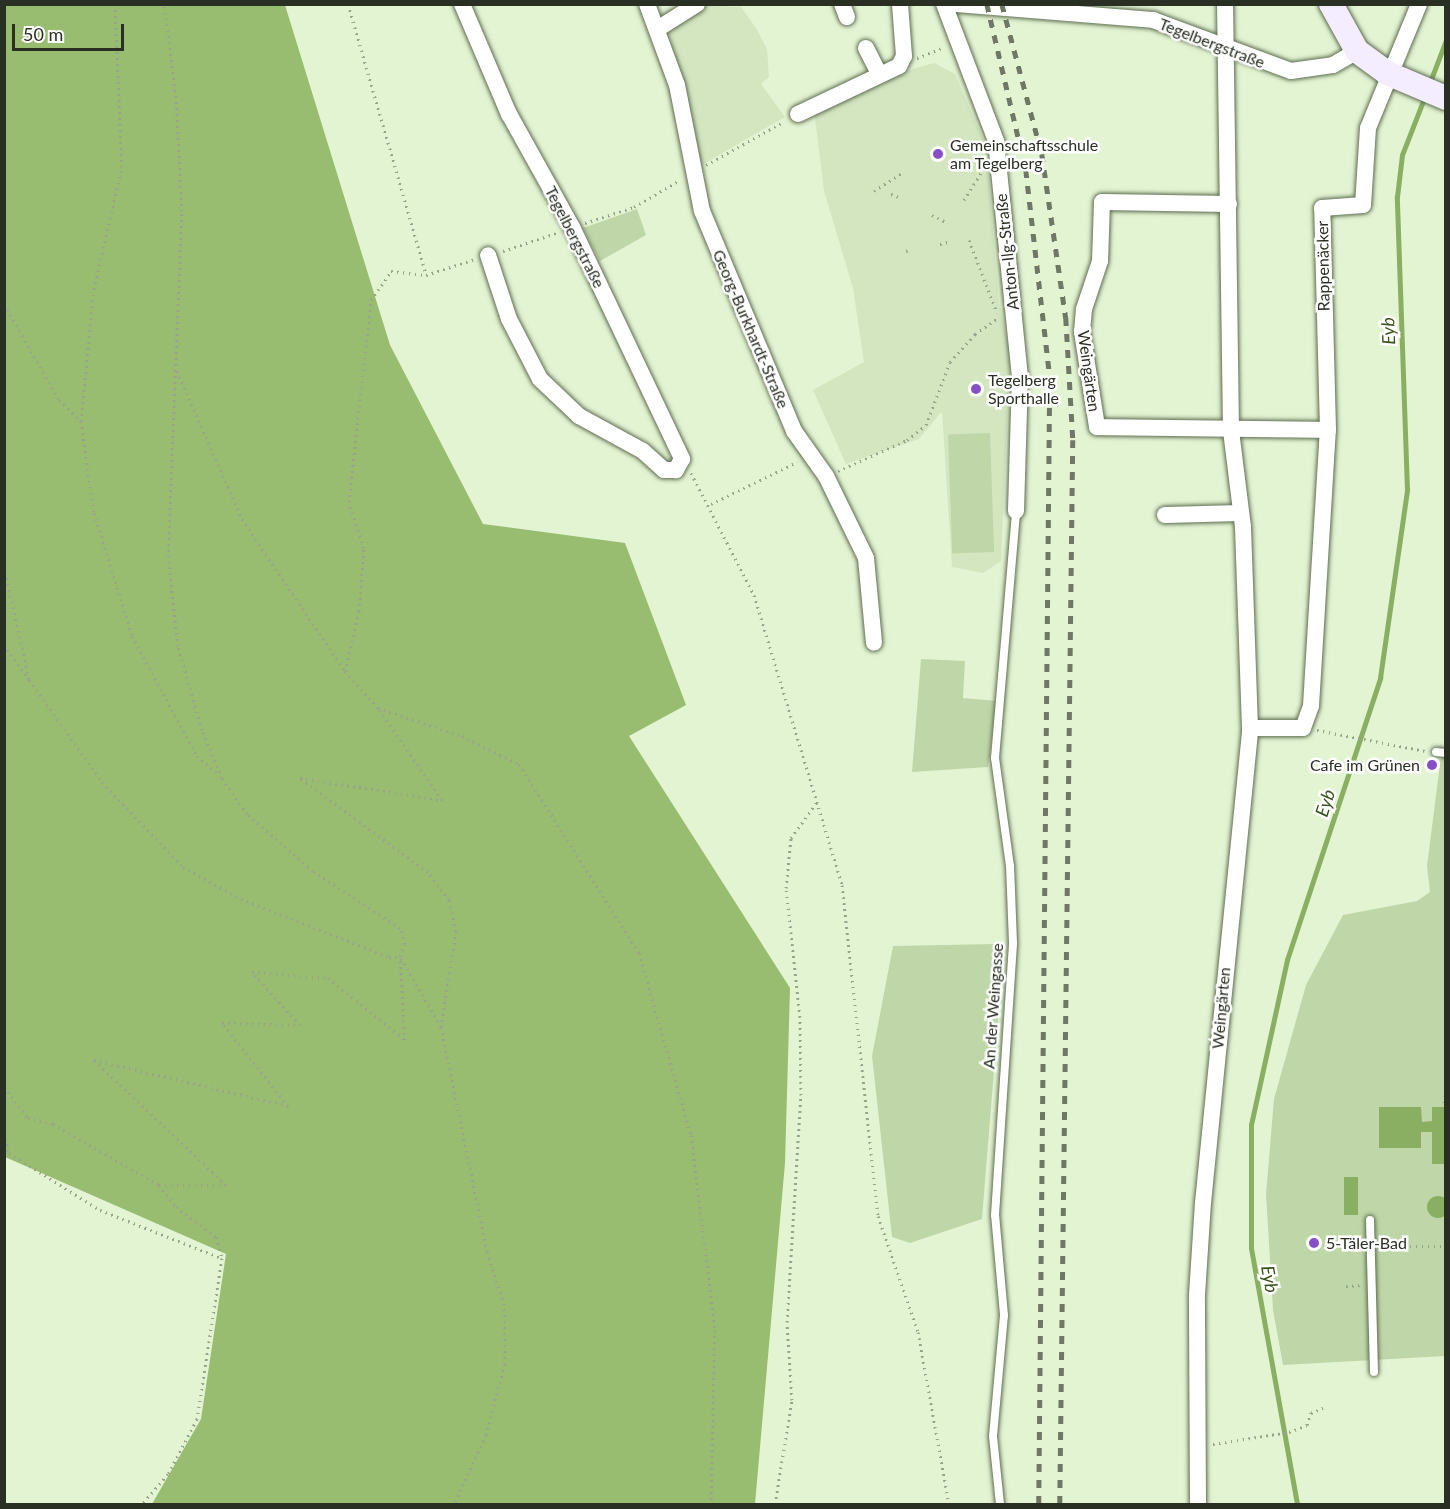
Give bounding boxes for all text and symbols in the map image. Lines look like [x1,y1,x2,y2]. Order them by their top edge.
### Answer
scale bar [15,12,128,50]
street label: Tegelbergstraße [1156,14,1268,72]
text: 50 m [23,23,63,45]
place label: Gemeinschaftsschule am Tegelberg [950,135,1098,173]
marker: Gemeinschaftsschule am Tegelberg [931,147,945,161]
street label: Tegelbergstraße [541,183,609,291]
street label: Anton-Ilg-Straße [991,193,1023,311]
street label: Rappenäcker [1313,220,1333,312]
street label: Georg-Burkhardt-Straße [709,247,793,411]
water label: Eyb [1377,317,1399,345]
street label: Weingärten [1074,329,1104,413]
place label: Tegelberg Sporthalle [988,370,1059,408]
marker: Tegelberg Sporthalle [969,382,983,396]
place label: Cafe im Grünen [1310,755,1420,775]
marker: Cafe im Grünen [1425,758,1439,772]
water label: Eyb [1310,787,1340,819]
street label: An der Weingasse [979,942,1007,1070]
street label: Weingärten [1208,966,1234,1050]
place label: 5-Täler-Bad [1326,1233,1407,1253]
marker: 5-Täler-Bad [1307,1236,1321,1250]
water label: Eyb [1257,1264,1283,1294]

